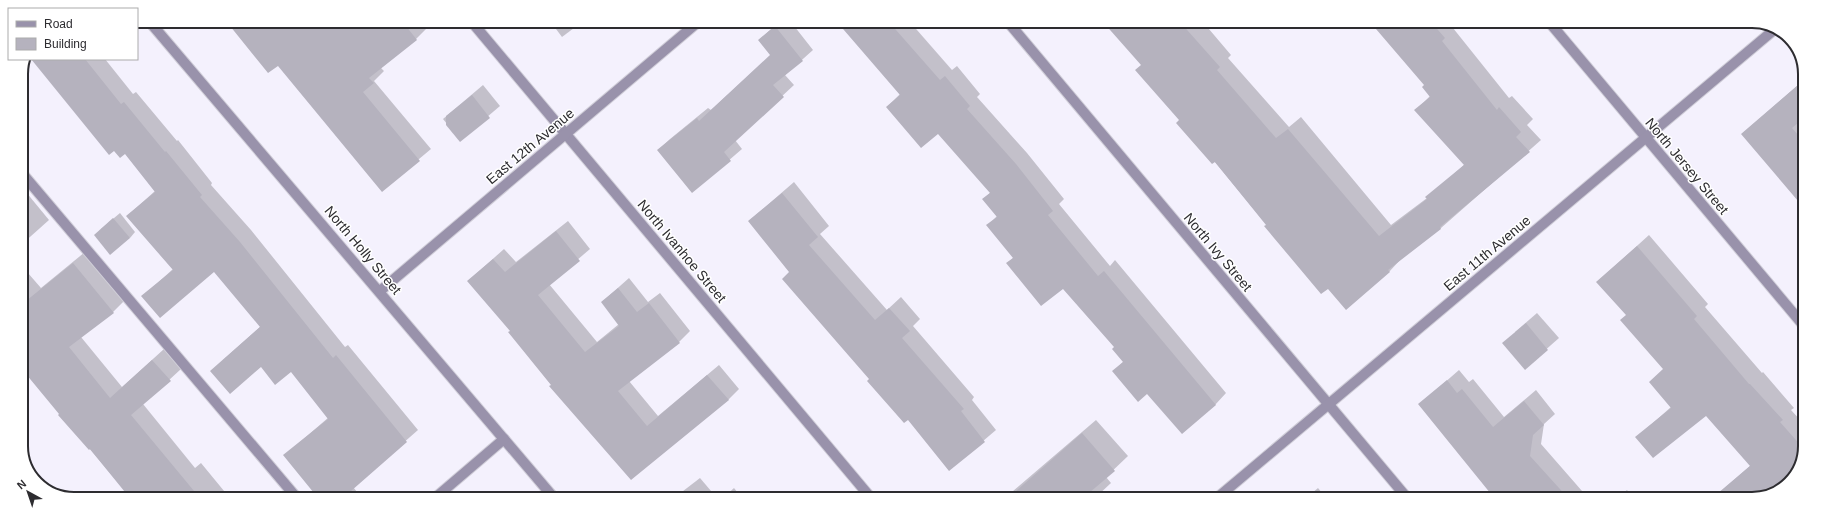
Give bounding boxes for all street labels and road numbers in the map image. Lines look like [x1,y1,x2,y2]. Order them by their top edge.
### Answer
street label: East 12th Avenue [483,105,577,187]
street label: North Jersey Street [1642,115,1732,217]
street label: North Ivanhoe Street [634,196,730,306]
street label: North Holly Street [321,203,405,298]
street label: North Ivy Street [1181,210,1255,294]
street label: East 11th Avenue [1440,212,1534,294]

